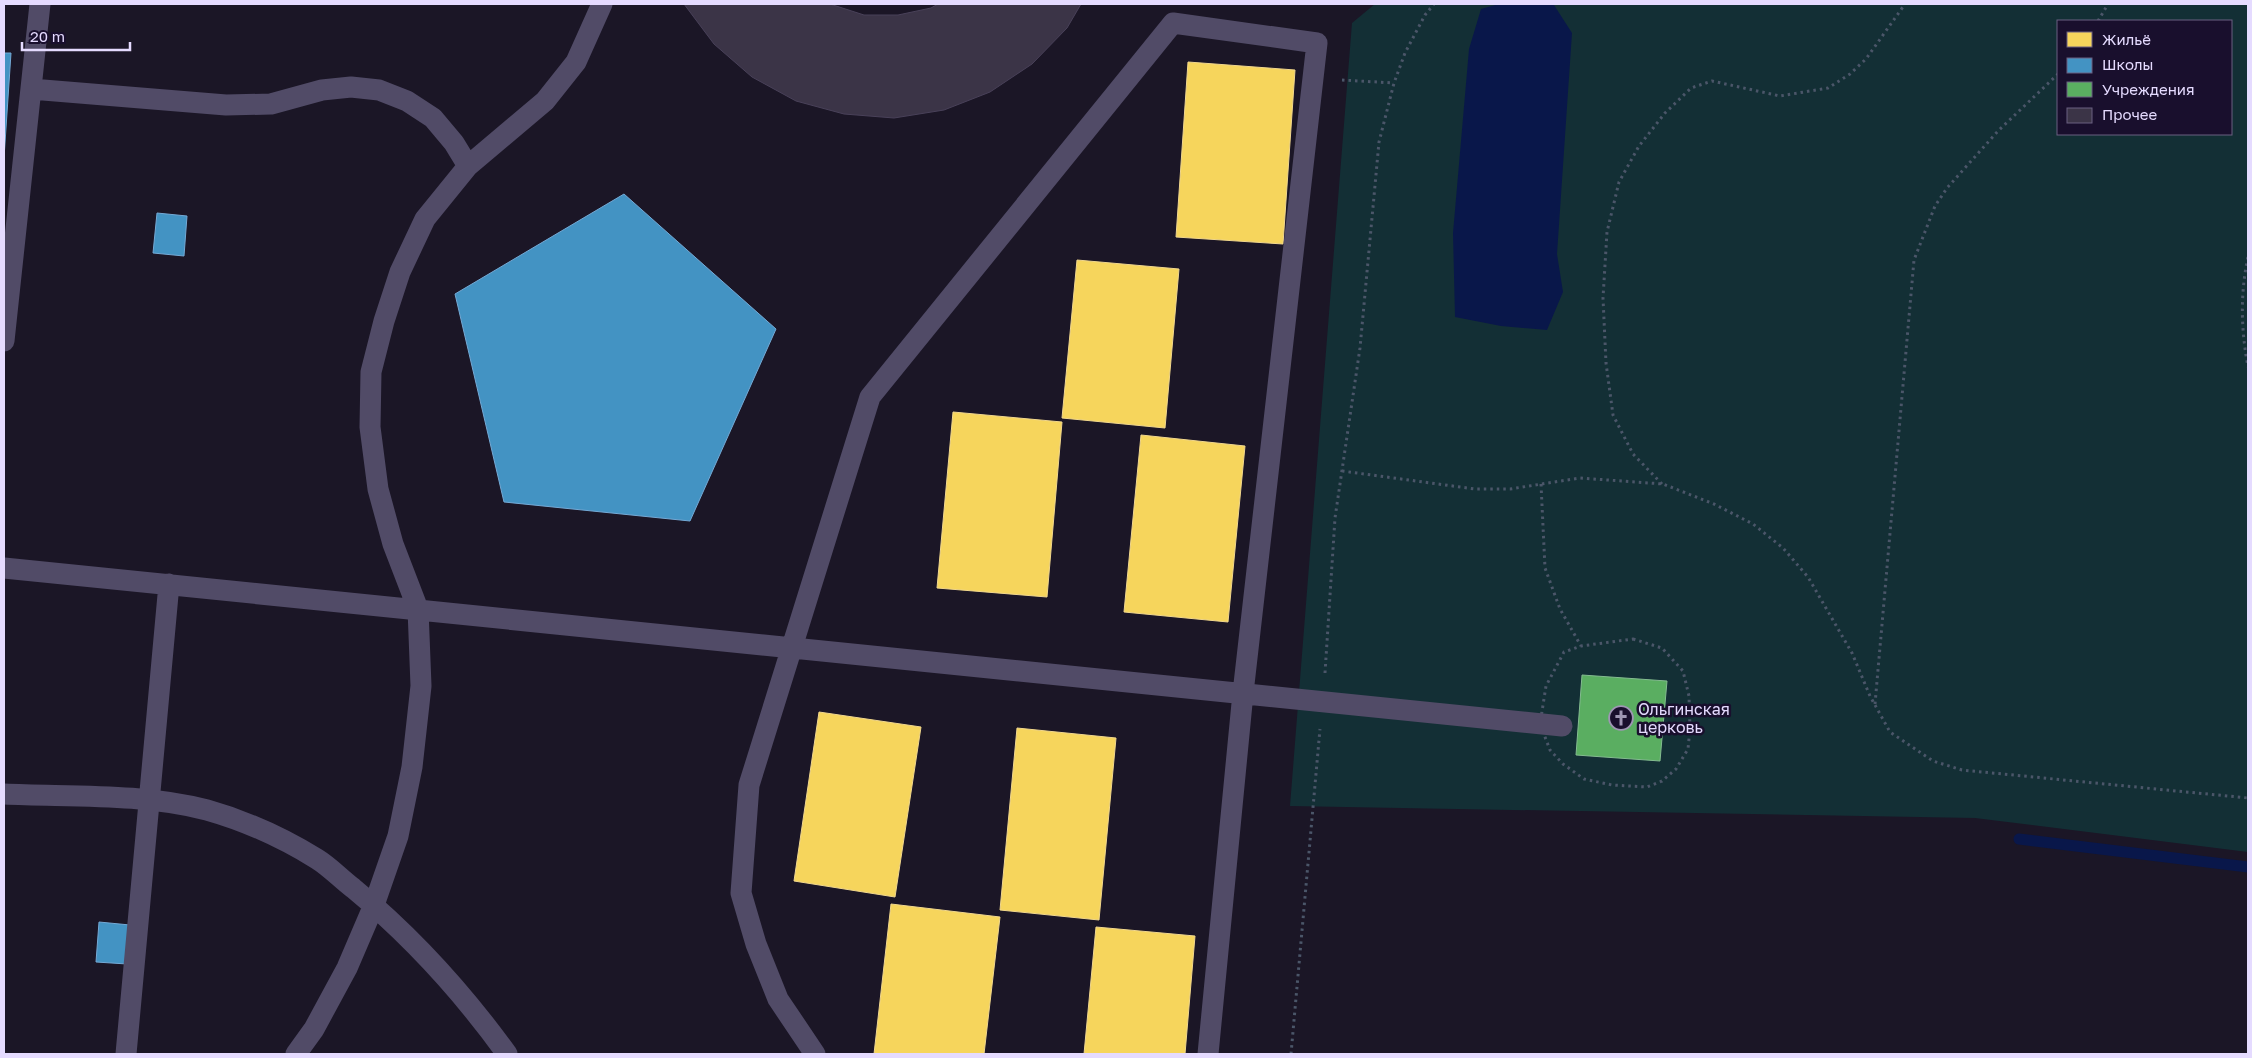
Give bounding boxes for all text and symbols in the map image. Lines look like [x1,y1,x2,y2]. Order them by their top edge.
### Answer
scale bar [22,20,130,52]
legend [2057,20,2232,135]
text: 20 m [30,27,65,45]
text: Жильё [2102,30,2151,48]
text: Школы [2102,55,2153,73]
text: Учреждения [2102,80,2194,98]
text: Прочее [2102,105,2158,123]
place label: Ольгинская церковь [1638,699,1730,737]
church icon: Ольгинская церковь [1608,705,1634,731]

